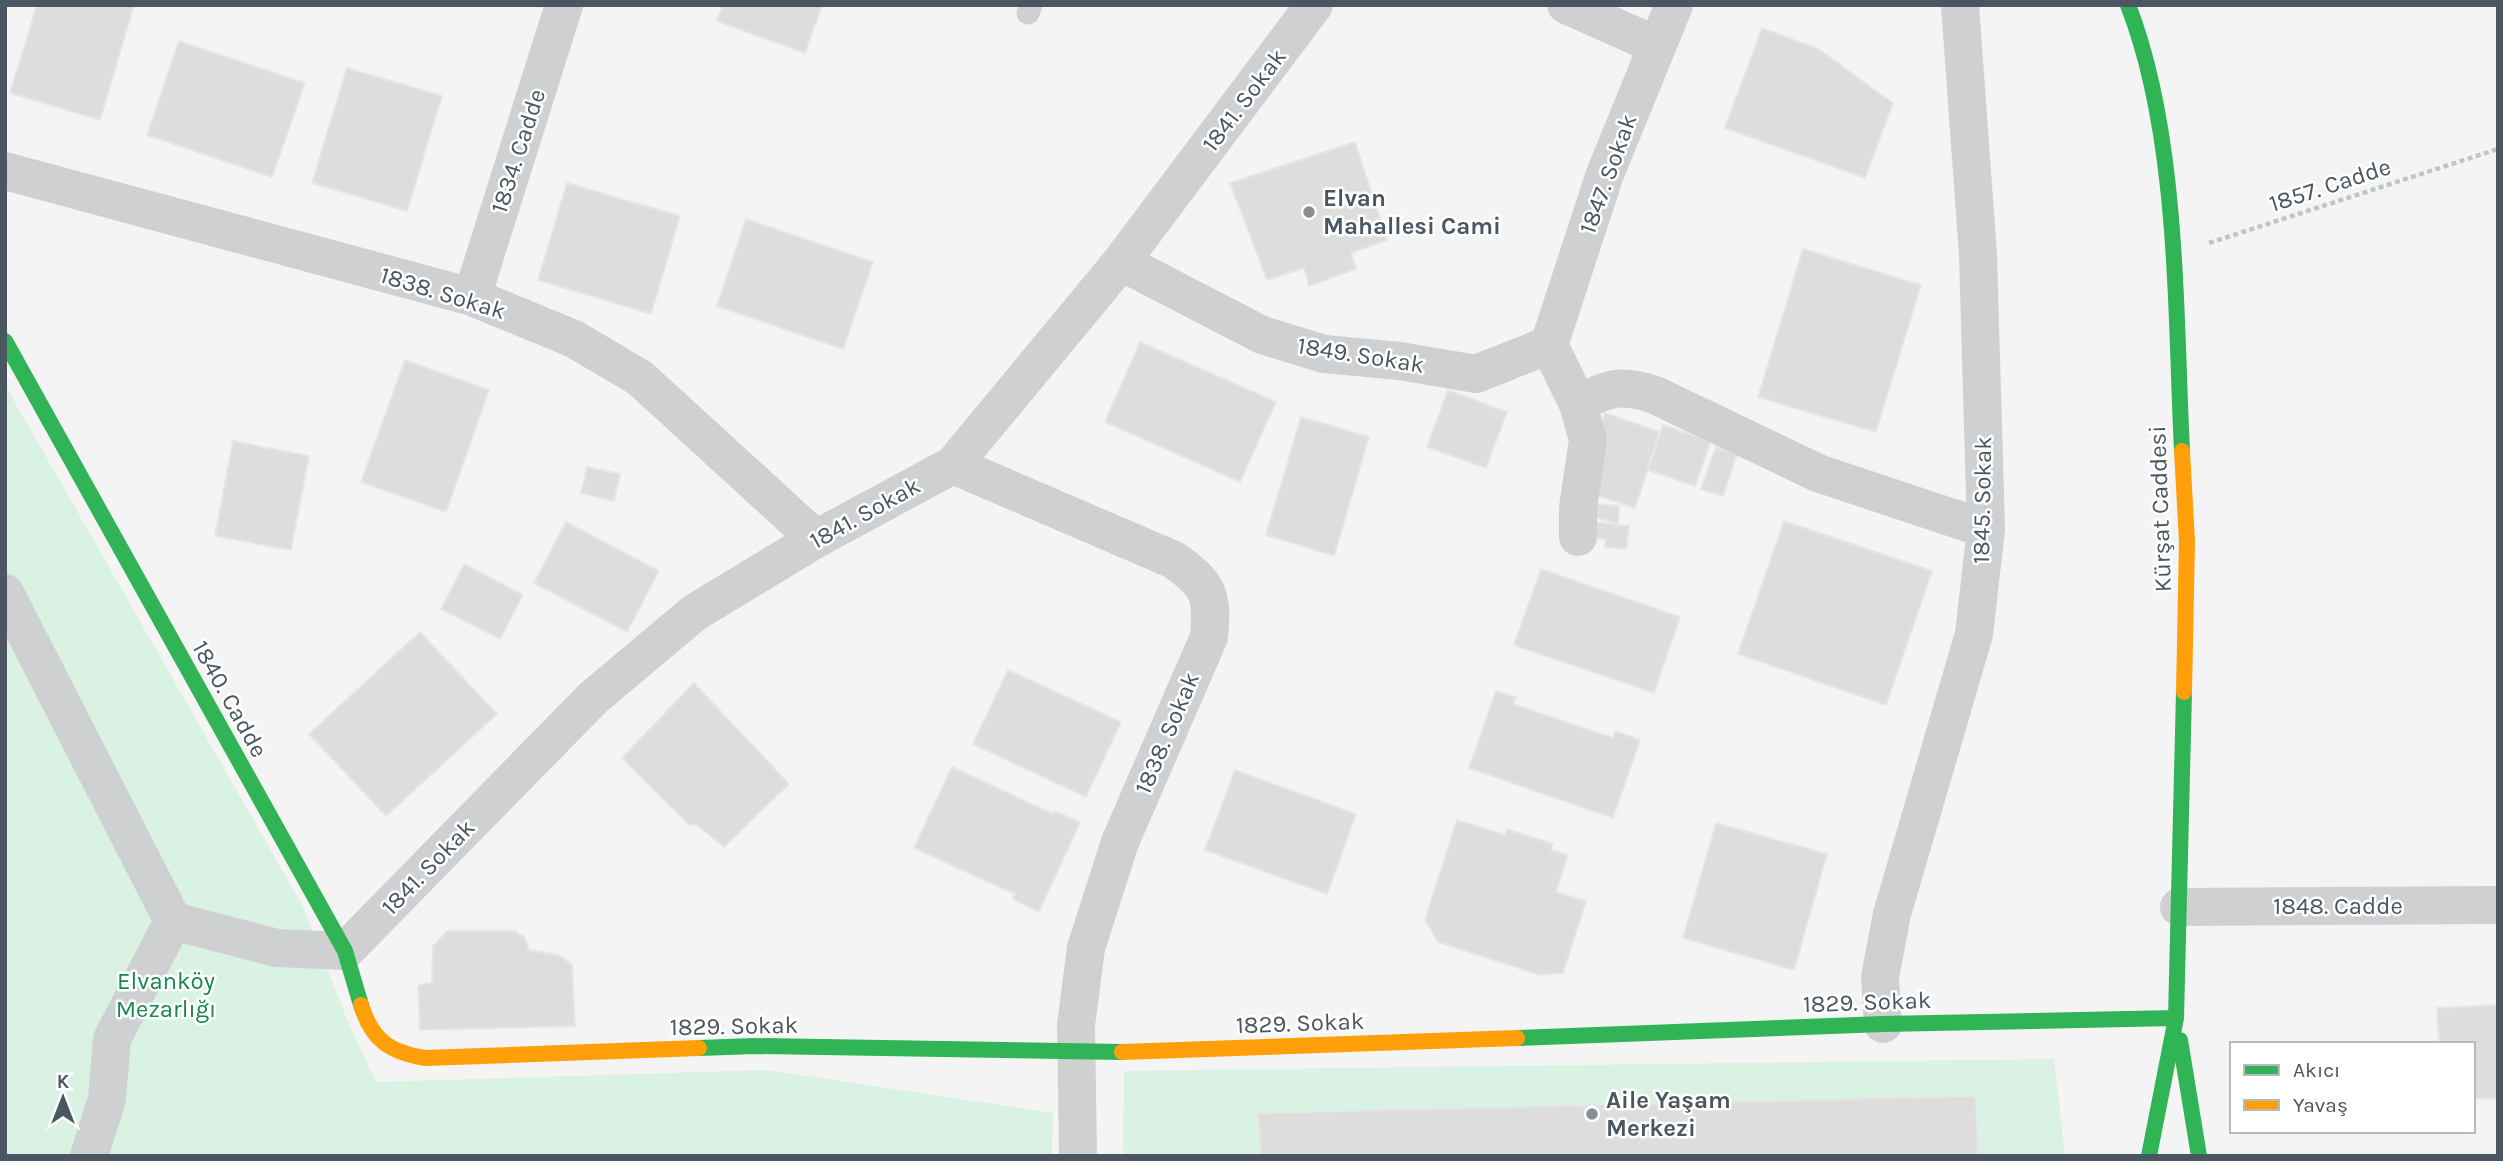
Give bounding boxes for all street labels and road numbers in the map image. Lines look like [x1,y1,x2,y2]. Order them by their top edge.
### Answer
street label: 1841. Sokak [1196,43,1292,157]
street label: 1834. Cadde [485,85,551,217]
street label: 1847. Sokak [1573,110,1643,238]
street label: 1857. Cadde [2266,152,2394,218]
street label: 1838. Sokak [377,261,509,325]
street label: 1849. Sokak [1296,331,1426,379]
street label: Kürşat Caddesi [2143,425,2177,593]
street label: 1845. Sokak [1967,436,1997,564]
street label: 1841. Sokak [805,471,925,555]
street label: 1840. Cadde [186,636,274,762]
street label: 1838. Sokak [1129,668,1205,798]
street label: 1841. Sokak [376,813,480,921]
street label: 1848. Cadde [2273,892,2403,920]
street label: 1829. Sokak [1802,986,1932,1018]
street label: 1829. Sokak [1235,1007,1365,1039]
street label: 1829. Sokak [670,1011,798,1041]

